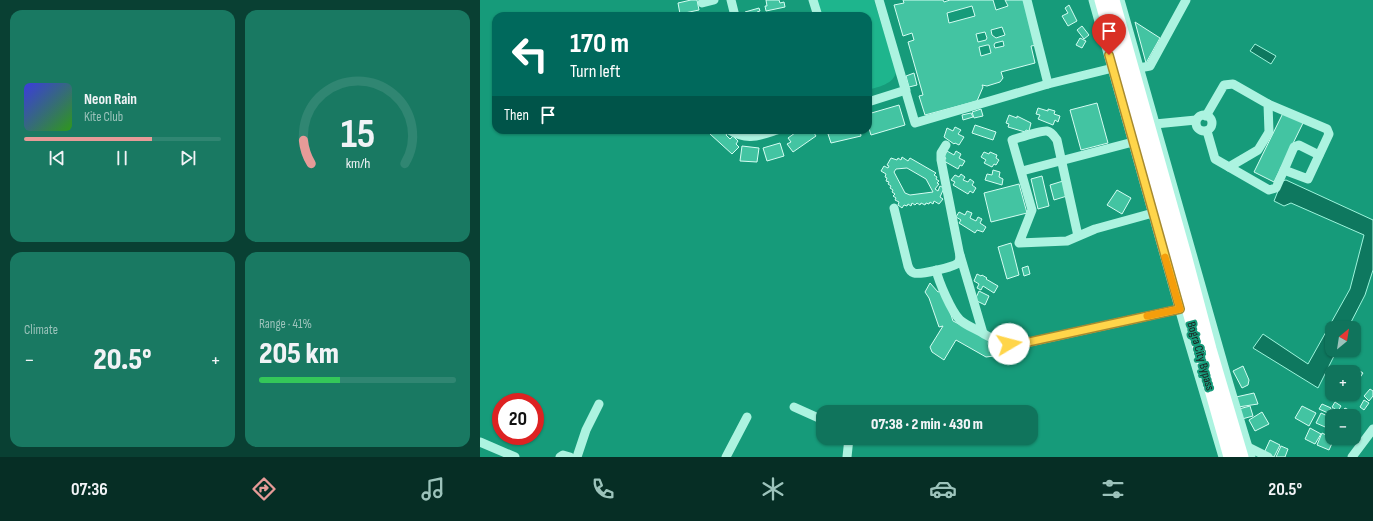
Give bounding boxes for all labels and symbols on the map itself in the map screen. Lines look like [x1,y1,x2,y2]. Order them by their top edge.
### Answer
pin [1092,14,1126,55]
street label: Bogra City Bypass [1184,320,1218,392]
north arrow [1325,321,1361,357]
position arrow [988,323,1030,365]
speed limit sign: 20 [492,393,544,445]

